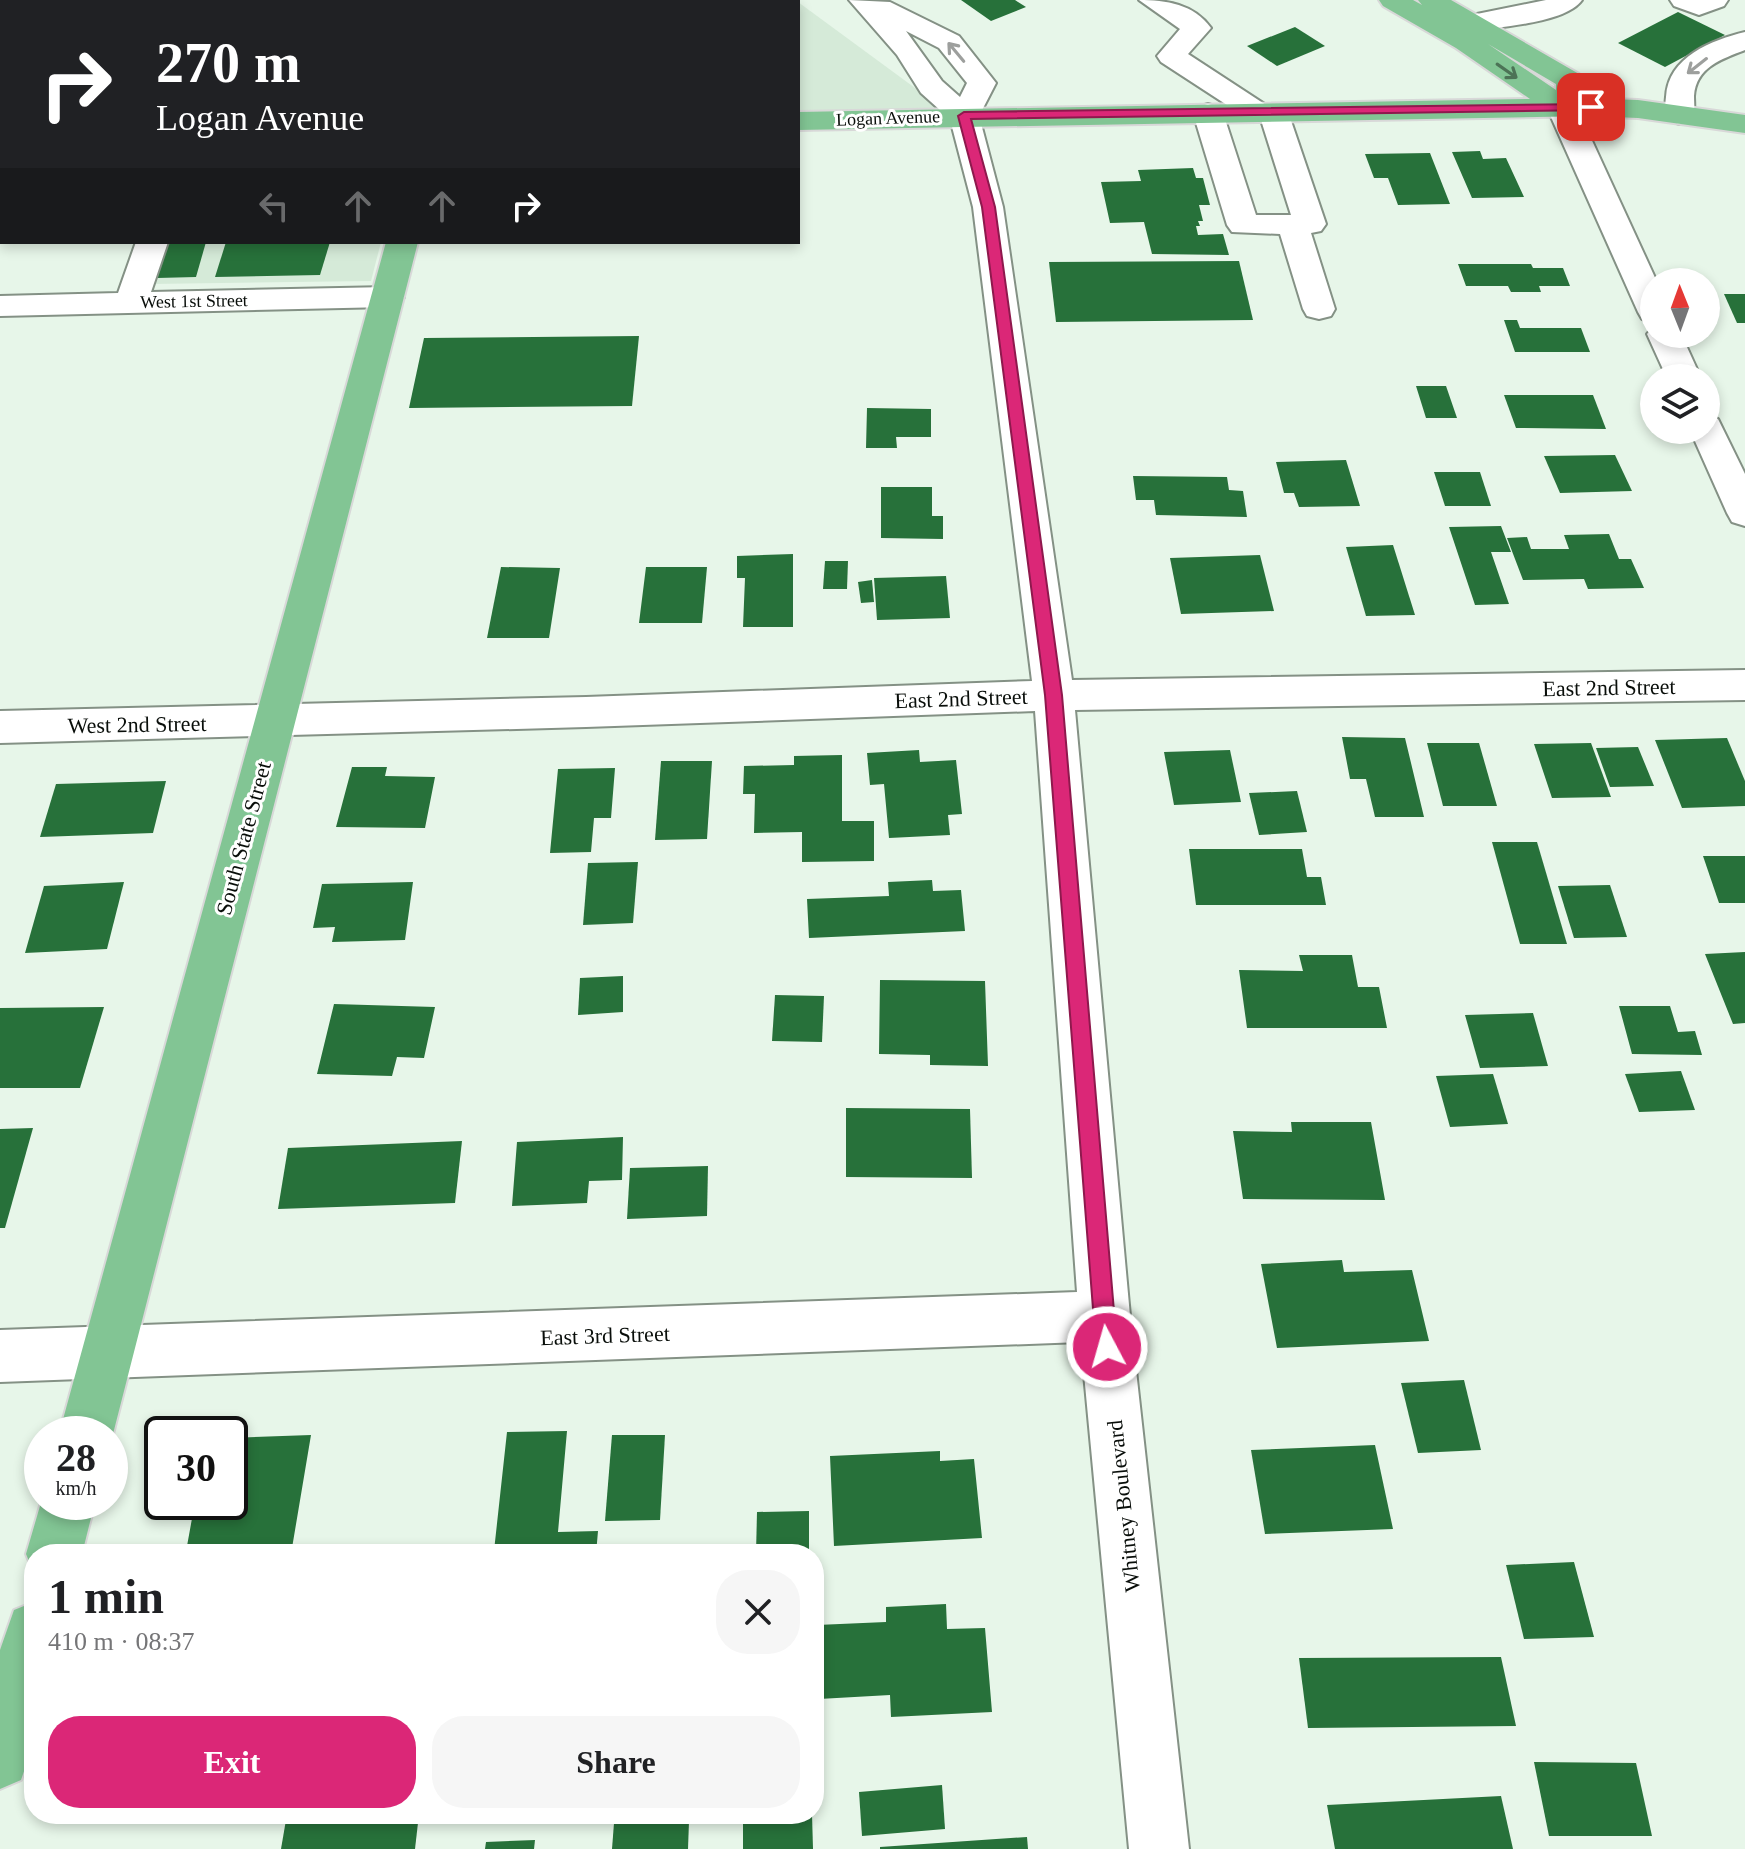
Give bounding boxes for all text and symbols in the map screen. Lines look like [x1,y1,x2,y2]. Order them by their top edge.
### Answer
icon: right [24,32,128,136]
text: 270 m [156,32,301,94]
one-way arrow [947,42,965,62]
one-way arrow [1687,58,1708,75]
one-way arrow [1496,62,1517,79]
pin [1557,73,1625,141]
icon: arrive [1569,85,1613,129]
text: Logan Avenue [156,98,364,138]
street label: Logan Avenue [836,106,940,130]
icon: left [252,184,296,228]
icon: ahead [336,184,380,228]
icon: ahead [420,184,464,228]
icon: right [504,184,548,228]
north arrow [1640,268,1720,348]
map controls [1640,268,1720,444]
street label: West 1st Street [140,290,248,312]
button: layers [1640,364,1720,444]
street label: East 2nd Street [1542,674,1676,701]
street label: East 2nd Street [894,684,1028,713]
street label: West 2nd Street [67,711,207,738]
street label: South State Street [211,759,276,918]
position arrow [1065,1305,1149,1389]
street label: East 3rd Street [540,1321,670,1350]
speed limit sign: 30 [144,1416,248,1520]
street label: Whitney Boulevard [1102,1419,1145,1593]
text: 28 [56,1435,96,1480]
text: km/h [55,1477,97,1499]
text: 1 min [48,1570,164,1623]
button: close [716,1570,800,1654]
text: 410 m · 08:37 [48,1627,195,1656]
button: Exit [48,1716,416,1808]
button: Share [432,1716,800,1808]

